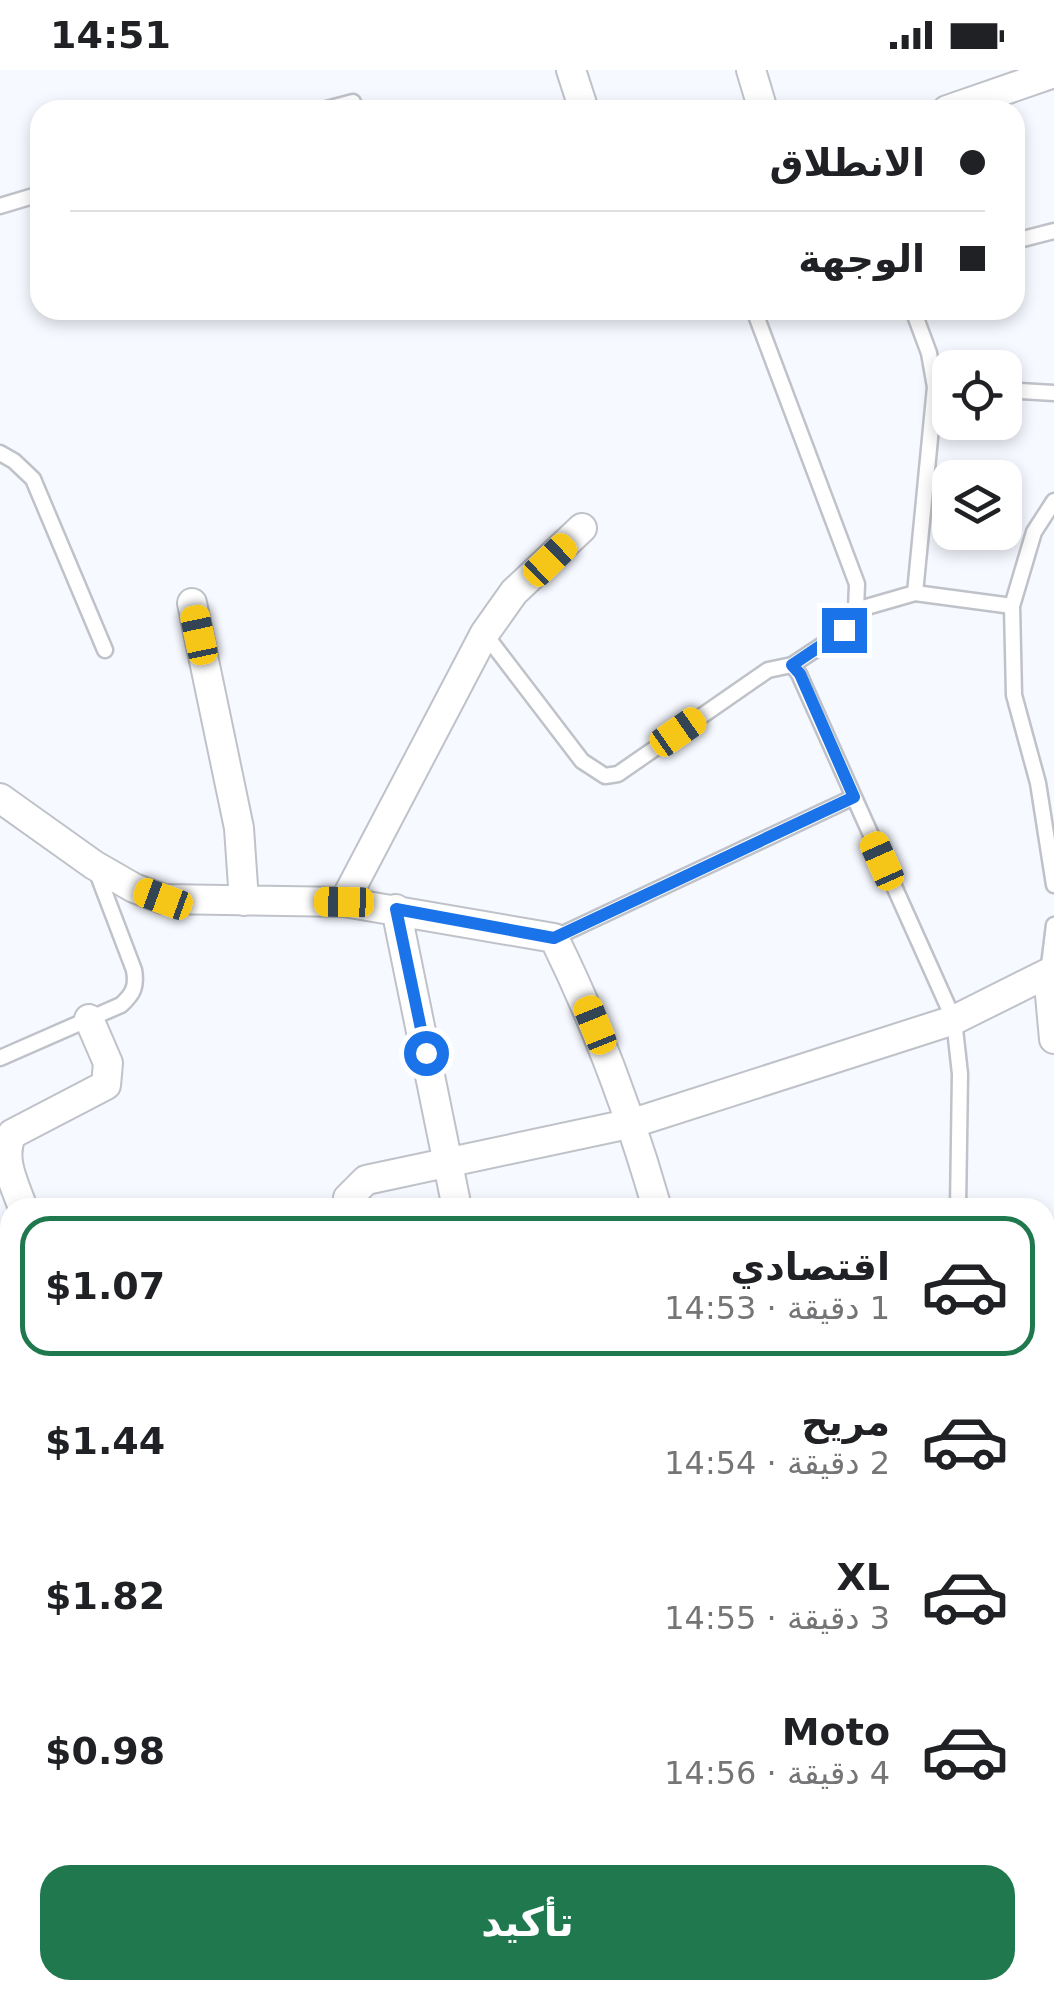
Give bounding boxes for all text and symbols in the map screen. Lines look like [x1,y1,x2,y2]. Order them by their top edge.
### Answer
text: 14:51 [50,13,171,57]
text: الانطلاق [770,141,925,185]
text: الوجهة [798,237,925,281]
map controls [932,350,1022,550]
button: locate [932,350,1022,440]
button: layers [932,460,1022,550]
car [518,528,582,592]
car [178,603,220,667]
route end [822,608,867,653]
car [645,703,711,761]
car [856,827,908,895]
car [130,875,196,923]
car [314,886,374,918]
car [570,992,620,1058]
route start [404,1031,449,1076]
icon: car [920,1241,1010,1331]
text: اقتصادي [731,1245,890,1289]
text: $1.07 [45,1264,165,1308]
text: 1 دقيقة · 14:53 [664,1289,890,1327]
icon: car [920,1396,1010,1486]
text: مريح [801,1400,890,1444]
text: $1.44 [45,1419,165,1463]
text: 2 دقيقة · 14:54 [664,1444,890,1482]
icon: car [920,1551,1010,1641]
text: XL [836,1555,890,1599]
text: $1.82 [45,1574,165,1618]
text: 3 دقيقة · 14:55 [664,1599,890,1637]
icon: car [920,1706,1010,1796]
text: Moto [782,1710,890,1754]
text: $0.98 [45,1729,165,1773]
text: 4 دقيقة · 14:56 [664,1754,890,1792]
button: تأكيد [40,1865,1015,1980]

